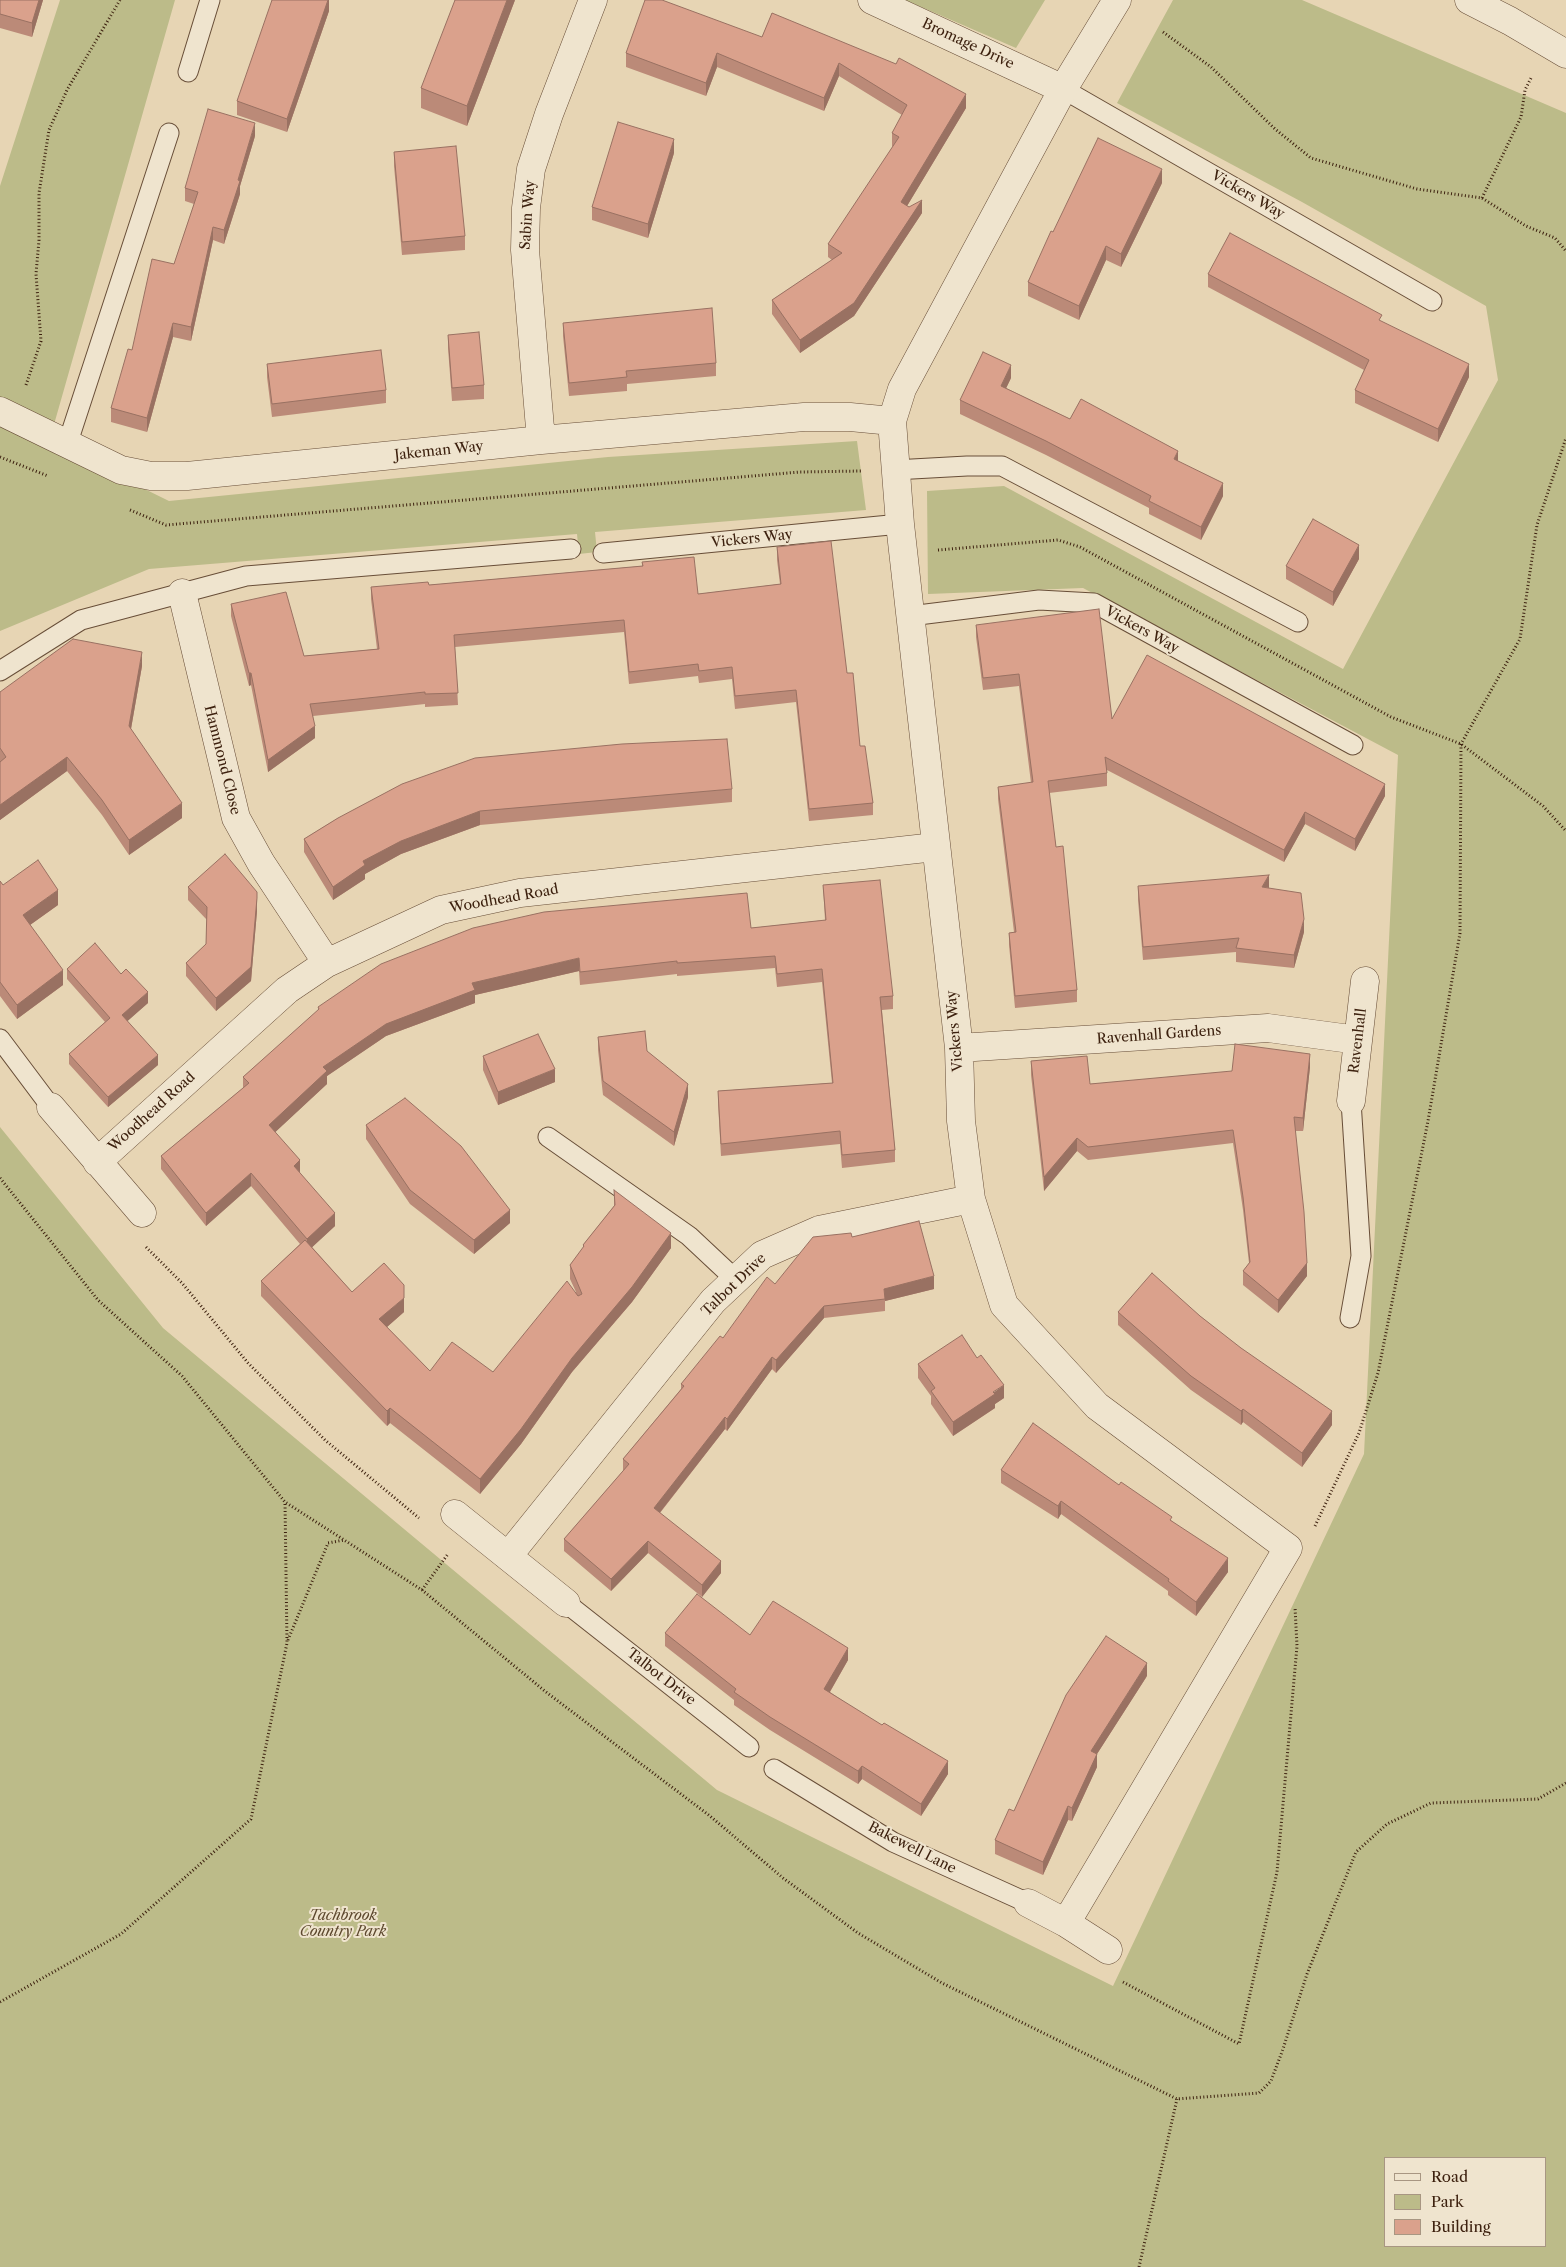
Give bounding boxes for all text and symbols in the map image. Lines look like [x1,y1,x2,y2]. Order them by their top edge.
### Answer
street label: Bromage Drive [919,15,1017,73]
street label: Vickers Way [1208,167,1288,223]
street label: Sabin Way [517,180,539,250]
street label: Jakeman Way [394,438,484,464]
street label: Vickers Way [710,526,794,552]
street label: Vickers Way [1102,603,1182,657]
street label: Hammond Close [200,703,244,817]
street label: Woodhead Road [448,881,560,917]
street label: Vickers Way [943,990,967,1072]
street label: Ravenhall [1346,1007,1370,1075]
street label: Ravenhall Gardens [1096,1022,1222,1048]
street label: Woodhead Road [105,1069,199,1155]
street label: Talbot Drive [698,1250,770,1320]
street label: Talbot Drive [623,1645,699,1709]
street label: Bakewell Lane [865,1819,959,1877]
park label: Tachbrook Country Park [300,1908,386,1940]
legend [1384,2157,1546,2247]
text: Road [1431,2167,1468,2186]
text: Park [1431,2192,1464,2211]
text: Building [1431,2217,1491,2236]

